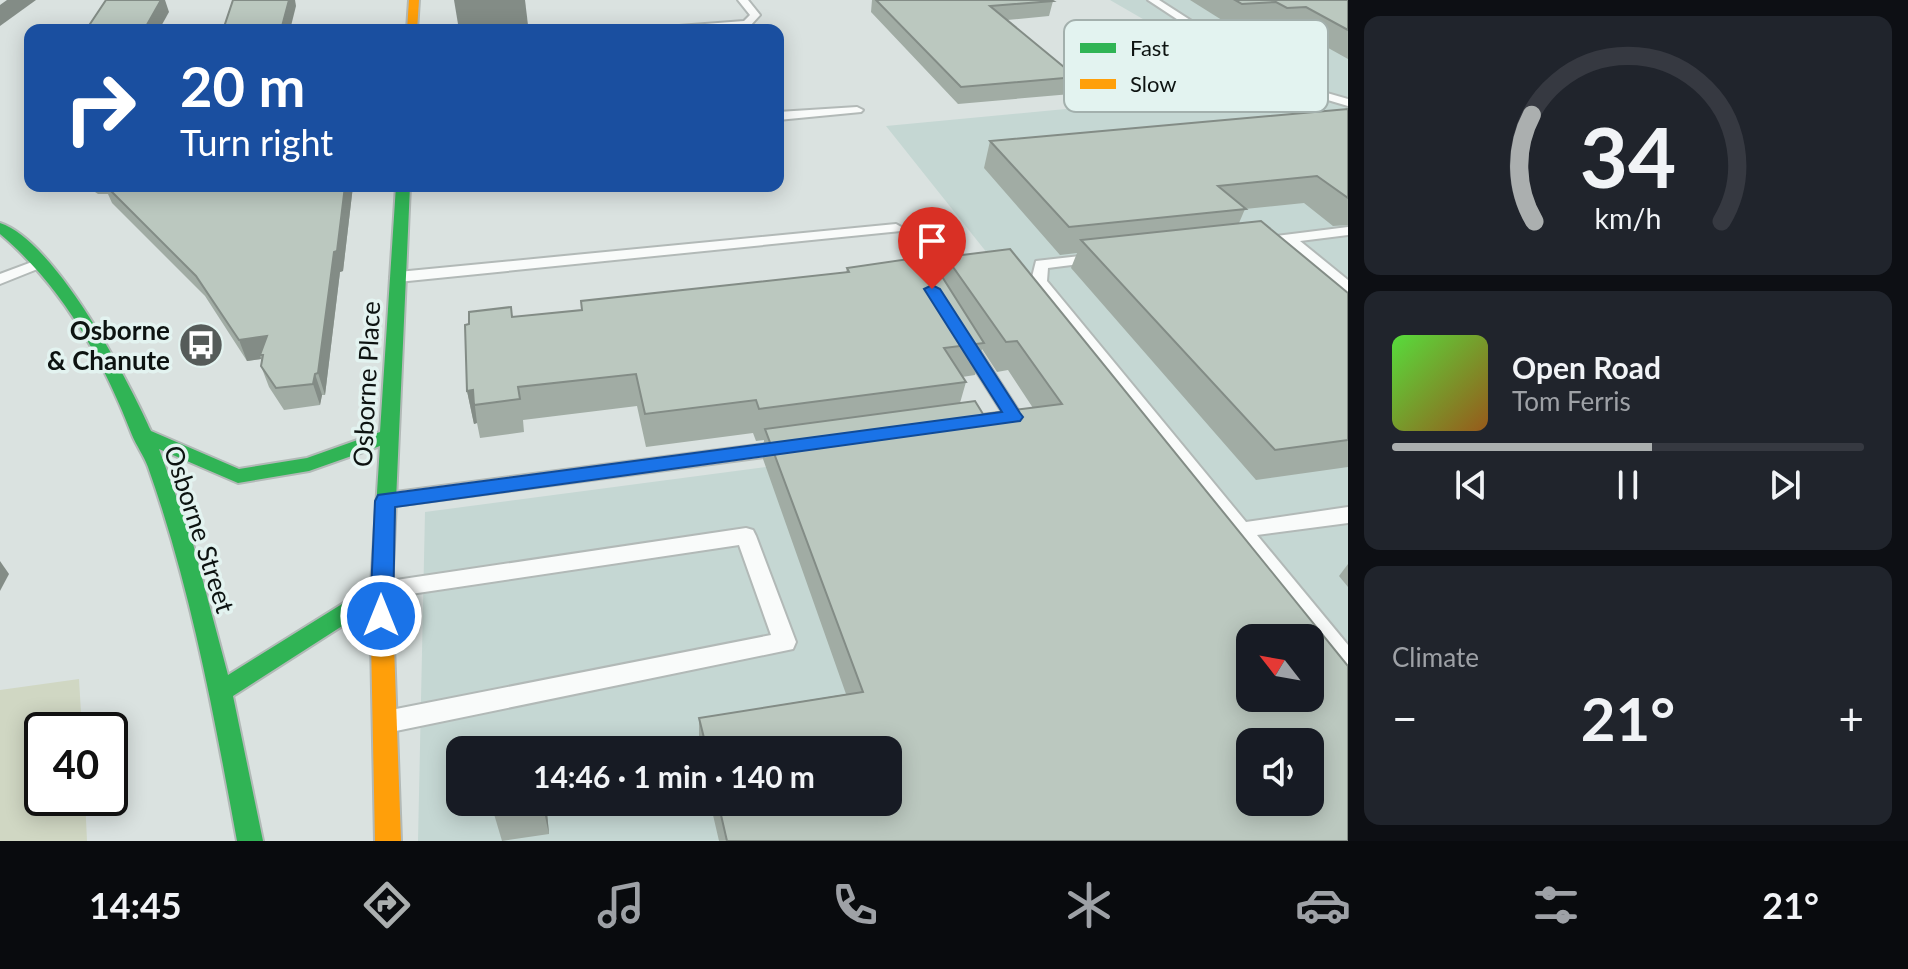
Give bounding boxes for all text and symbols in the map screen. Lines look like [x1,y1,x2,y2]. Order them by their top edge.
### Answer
legend [1064,20,1328,112]
text: Fast [1130,34,1169,61]
text: 20 m [180,52,305,119]
icon: right [48,56,152,160]
text: Slow [1130,70,1177,97]
text: 34 [1580,105,1676,205]
text: Turn right [180,120,333,164]
text: km/h [1595,201,1661,235]
pin [898,207,966,289]
icon: arrive [910,219,954,263]
street label: Osborne Place [346,300,386,468]
place label: Osborne & Chanute [47,314,170,376]
bus stop icon: Osborne & Chanute [177,321,225,369]
text: Open Road [1512,349,1661,385]
text: Tom Ferris [1512,385,1631,417]
street label: Osborne Street [158,441,242,617]
icon: previous [1449,463,1493,507]
icon: pause [1606,463,1650,507]
icon: next [1763,463,1807,507]
position arrow [339,574,423,658]
north arrow [1236,624,1324,712]
map controls [1236,624,1324,816]
text: Climate [1392,641,1479,673]
text: 21° [1581,682,1675,754]
text: − [1392,692,1418,744]
text: + [1838,692,1864,744]
speed limit sign: 40 [24,712,128,816]
button: sound [1236,728,1324,816]
text: 14:46 · 1 min · 140 m [533,758,815,794]
icon: directions [359,877,415,933]
icon: music [593,877,649,933]
icon: phone [827,877,883,933]
icon: climate [1061,877,1117,933]
icon: car [1295,877,1351,933]
icon: filters [1528,877,1584,933]
text: 14:45 [89,883,182,927]
text: 21° [1762,883,1819,927]

